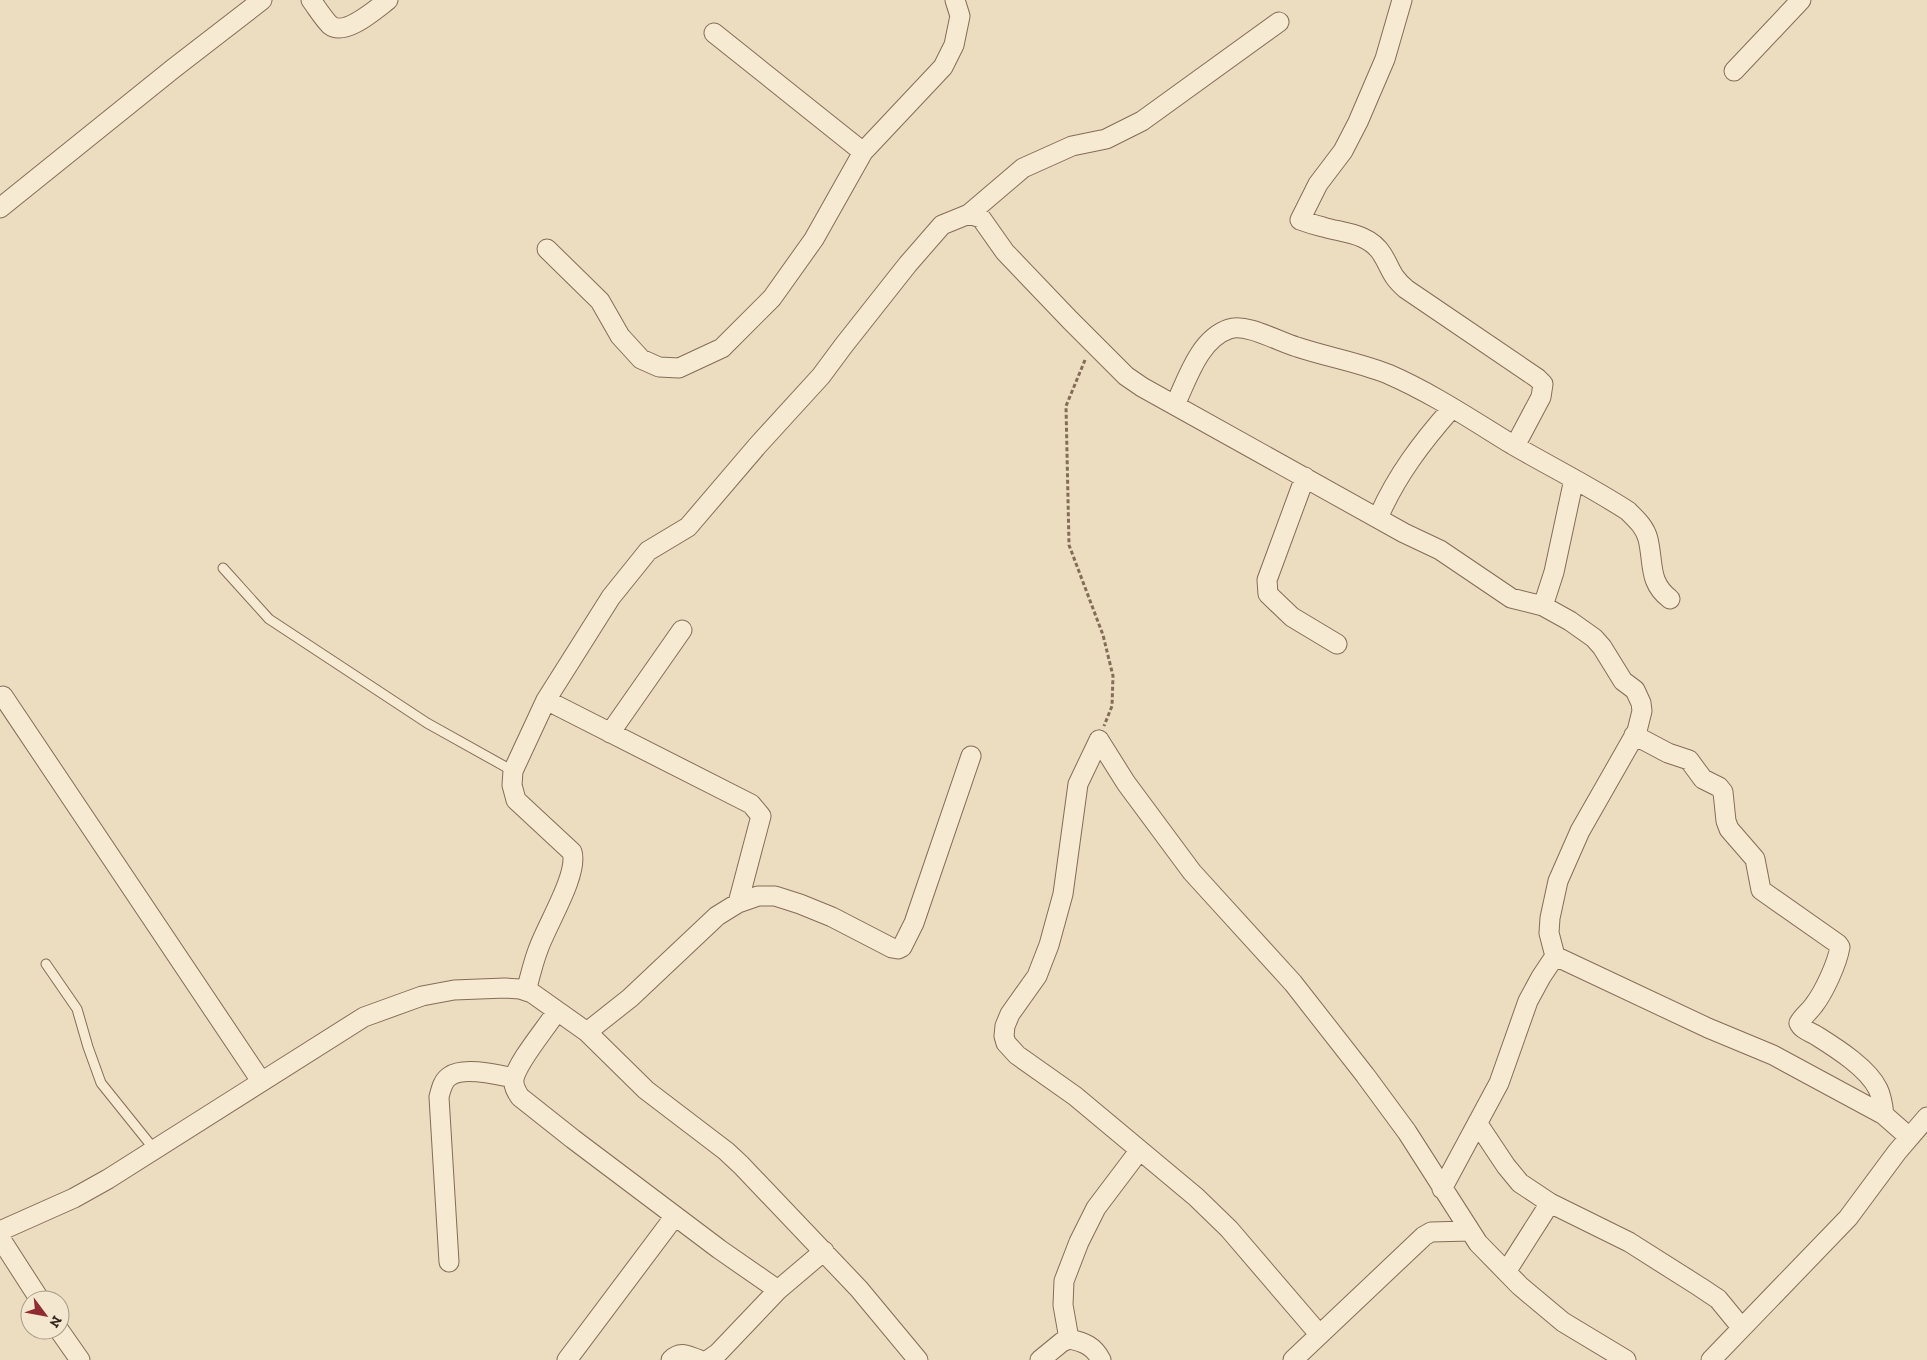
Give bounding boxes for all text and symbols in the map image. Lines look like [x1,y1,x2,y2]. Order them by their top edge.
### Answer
north arrow [20,1290,70,1340]
text: N [45,1313,66,1331]

